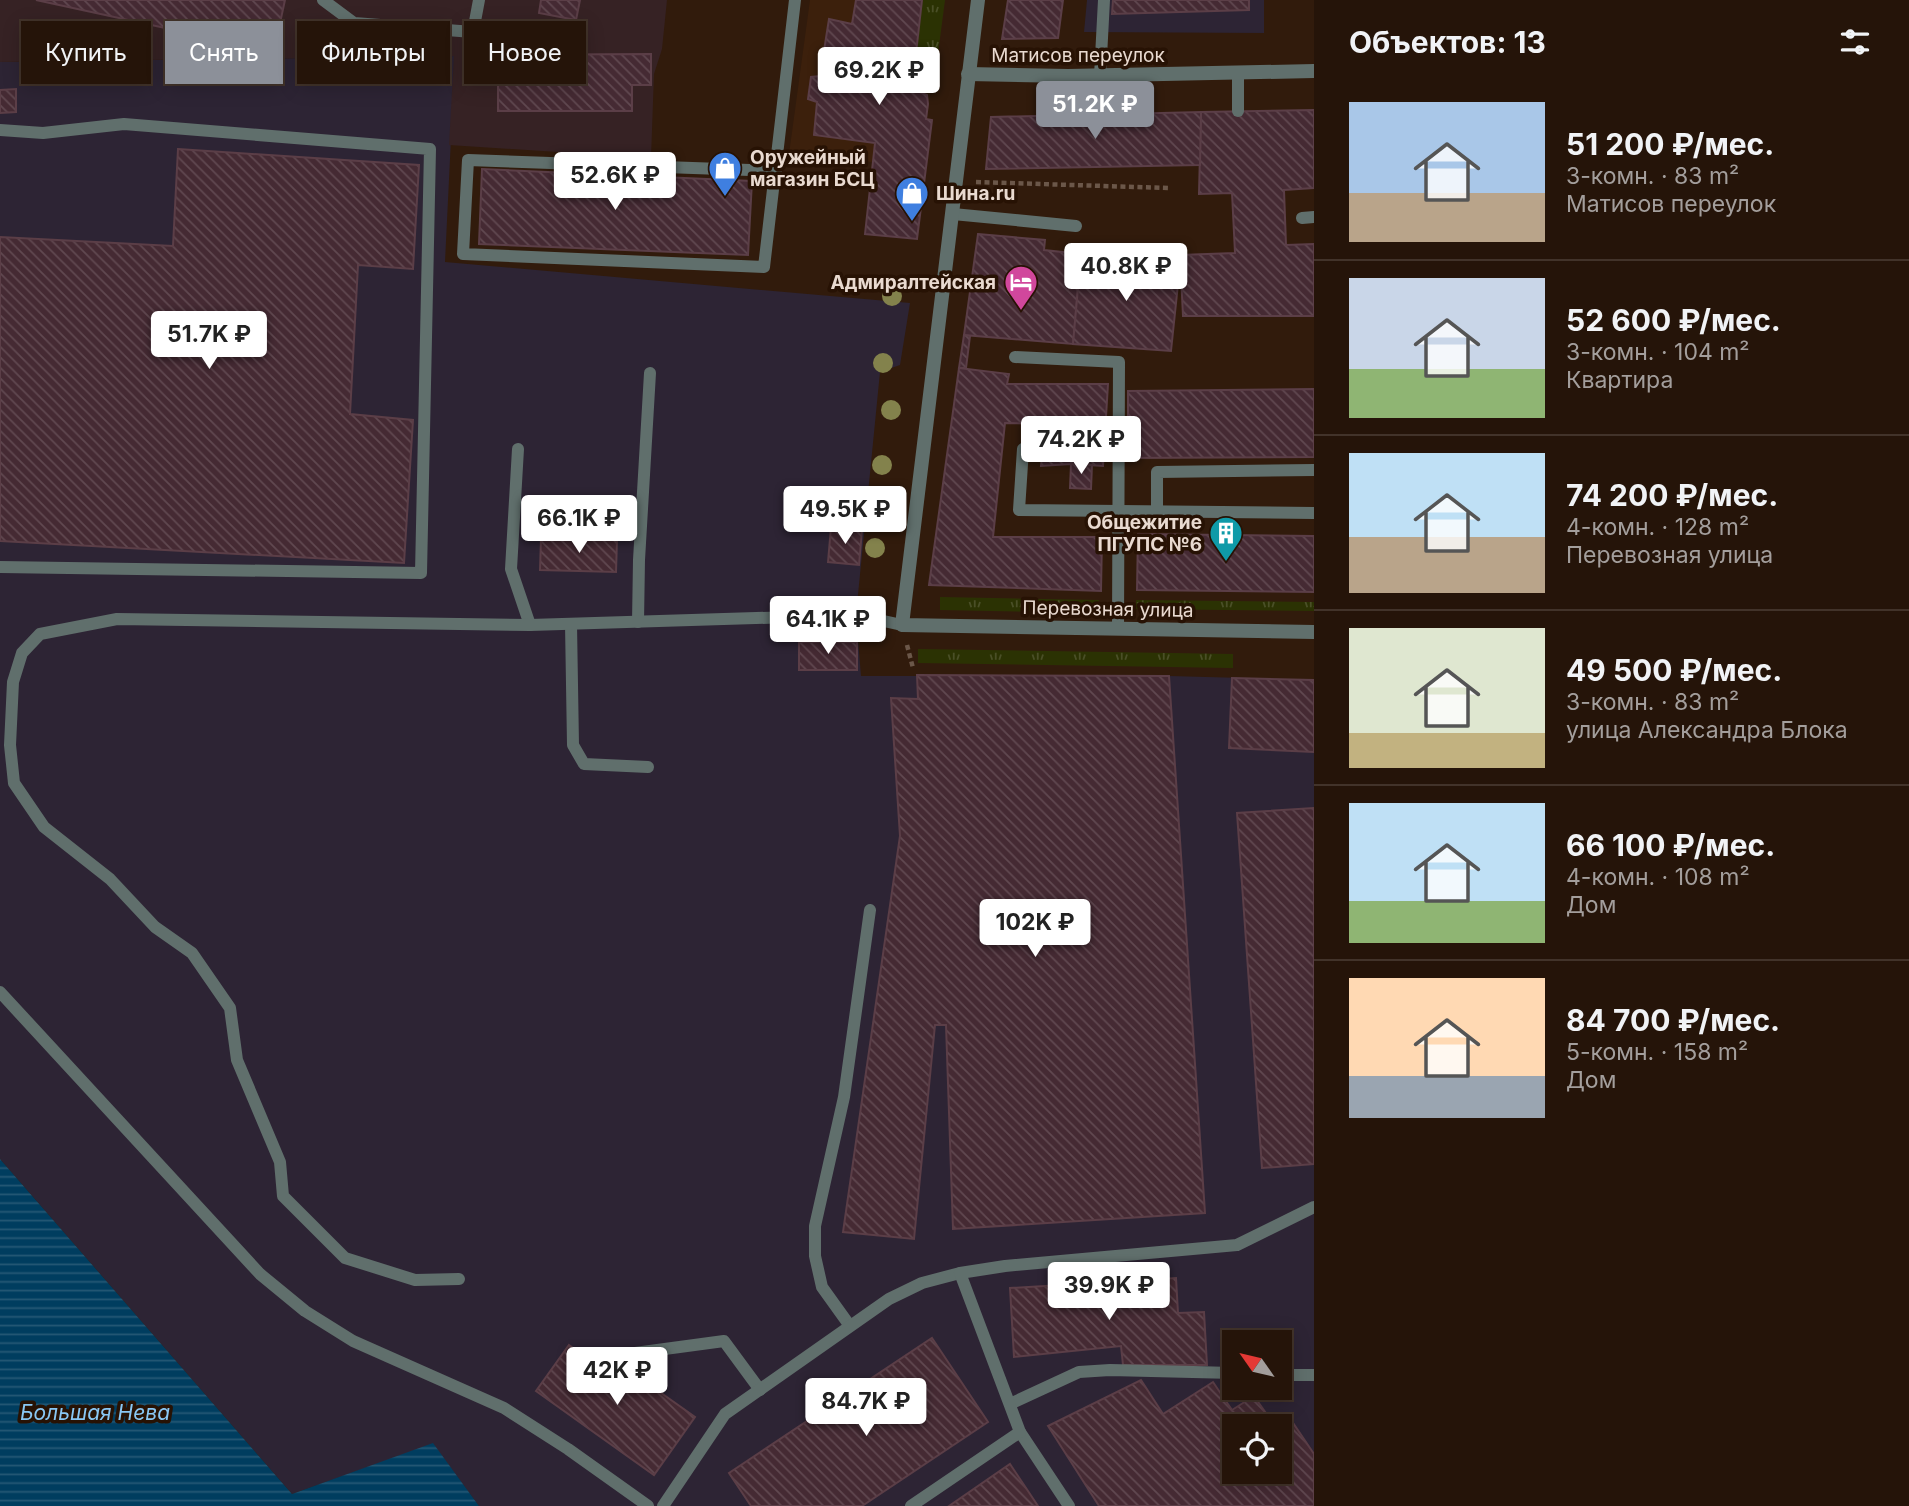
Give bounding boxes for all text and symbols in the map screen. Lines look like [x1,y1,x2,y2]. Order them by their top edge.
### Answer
chip: Купить [21,21,151,84]
chip: Снять [165,21,283,84]
chip: Фильтры [297,21,450,84]
chip: Новое [464,21,586,84]
icon: filters [1836,23,1874,61]
text: Объектов: 13 [1349,24,1546,60]
street label: Матисов переулок [991,44,1165,67]
pin: 69.2K ₽ [814,48,944,107]
text: 69.2K ₽ [834,56,924,84]
pin: 51.2K ₽ [1030,82,1160,141]
text: 51.2K ₽ [1052,90,1138,118]
text: 51 200 ₽/мес. [1566,126,1774,162]
icon: home [1405,130,1489,214]
place label: Оружейный магазин БСЦ [750,146,875,191]
shop icon: Оружейный магазин БСЦ [706,149,744,198]
pin: 52.6K ₽ [550,152,680,212]
text: 52.6K ₽ [570,161,660,189]
text: 3-комн. · 83 m² [1566,162,1739,190]
shop icon: Шина.ru [893,174,931,223]
place label: Шина.ru [936,182,1015,205]
text: Матисов переулок [1566,190,1776,218]
pin: 40.8K ₽ [1061,244,1191,303]
text: 40.8K ₽ [1080,252,1172,280]
hotel icon: Адмиралтейская [1002,263,1040,312]
place label: Адмиралтейская [831,271,996,294]
text: 52 600 ₽/мес. [1566,302,1781,338]
icon: home [1405,306,1489,390]
pin: 51.7K ₽ [144,312,274,371]
text: 51.7K ₽ [167,320,251,348]
text: 3-комн. · 104 m² [1566,338,1750,366]
text: Квартира [1566,366,1673,394]
pin: 74.2K ₽ [1016,416,1146,476]
text: 74.2K ₽ [1037,425,1125,453]
text: 74 200 ₽/мес. [1566,477,1778,513]
icon: home [1405,481,1489,565]
pin: 49.5K ₽ [780,486,910,546]
text: 49.5K ₽ [799,495,891,523]
pin: 66.1K ₽ [514,496,644,555]
text: 66.1K ₽ [537,504,621,532]
place label: Общежитие ПГУПС №6 [1087,511,1202,556]
text: 4-комн. · 128 m² [1566,513,1749,541]
building icon: Общежитие ПГУПС №6 [1207,514,1245,563]
text: Перевозная улица [1566,541,1773,569]
pin: 64.1K ₽ [763,596,893,656]
street label: Перевозная улица [1022,596,1194,622]
text: 64.1K ₽ [786,605,870,633]
text: 49 500 ₽/мес. [1566,652,1782,688]
icon: home [1405,656,1489,740]
text: 3-комн. · 83 m² [1566,688,1739,716]
text: улица Александра Блока [1566,716,1848,744]
text: 66 100 ₽/мес. [1566,827,1775,863]
icon: home [1405,831,1489,915]
text: 4-комн. · 108 m² [1566,863,1750,891]
text: Дом [1566,891,1616,919]
pin: 102K ₽ [978,900,1092,959]
text: 102K ₽ [996,908,1074,936]
text: 84 700 ₽/мес. [1566,1002,1780,1038]
icon: home [1405,1006,1489,1090]
text: 5-комн. · 158 m² [1566,1038,1748,1066]
text: Дом [1566,1066,1616,1094]
pin: 39.9K ₽ [1044,1262,1174,1322]
text: 39.9K ₽ [1064,1271,1154,1299]
north arrow [1222,1330,1292,1400]
map controls [1222,1330,1292,1484]
pin: 42K ₽ [568,1348,666,1407]
text: 42K ₽ [582,1356,652,1384]
pin: 84.7K ₽ [801,1378,931,1438]
text: 84.7K ₽ [821,1387,911,1415]
water label: Большая Нева [20,1400,170,1425]
button: locate [1222,1414,1292,1484]

